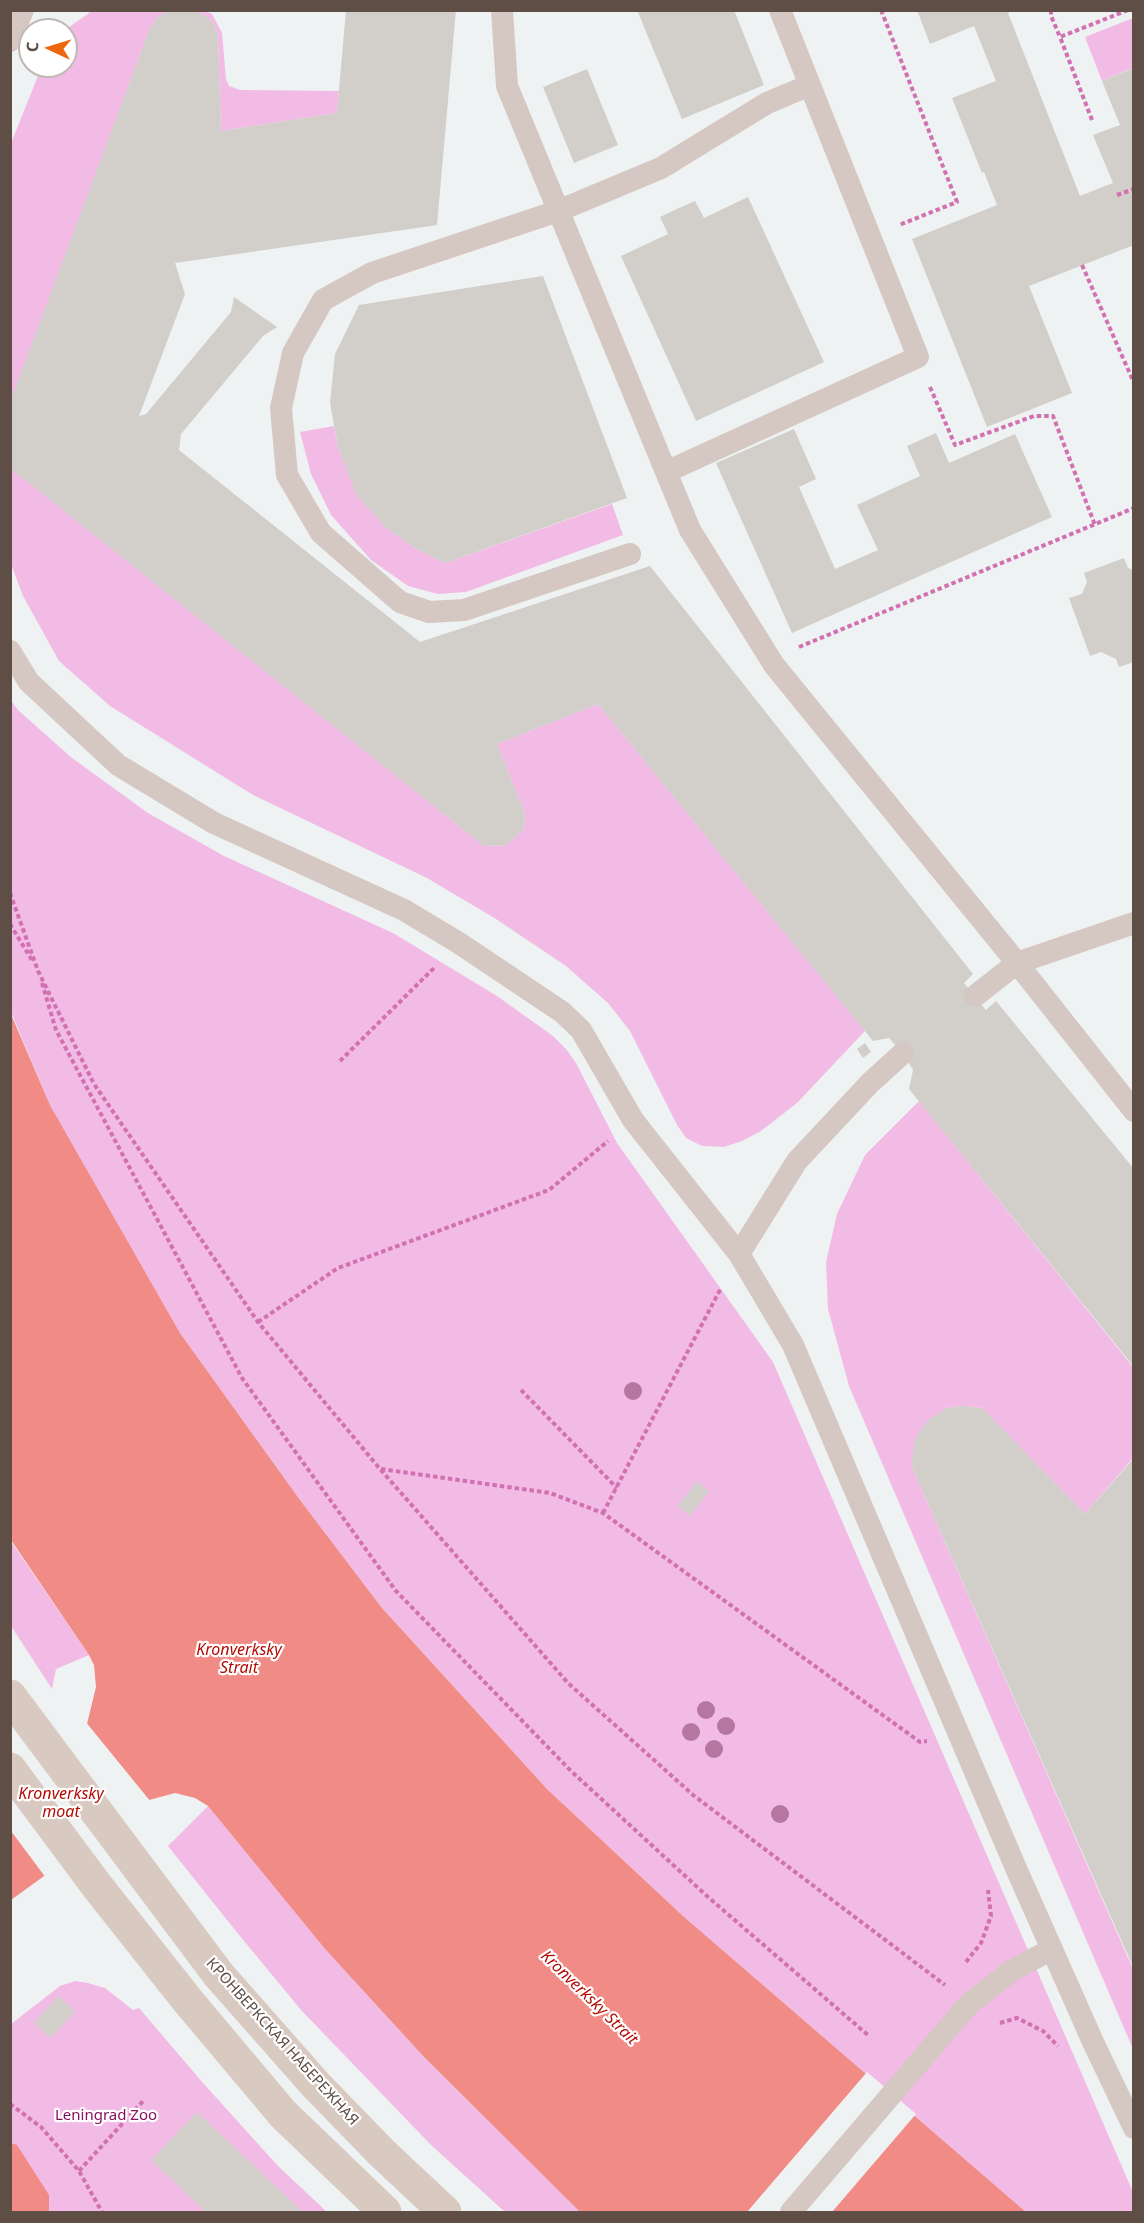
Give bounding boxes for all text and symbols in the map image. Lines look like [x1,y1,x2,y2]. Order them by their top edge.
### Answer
north arrow [18,18,78,78]
text: С [21,41,43,53]
water label: Kronverksky Strait [196,1640,282,1678]
water label: Kronverksky moat [18,1784,104,1822]
water label: Kronverksky Strait [536,1947,642,2049]
street label: КРОНВЕРКСКАЯ НАБЕРЕЖНАЯ [202,1955,362,2129]
park label: Leningrad Zoo [55,2107,157,2125]

